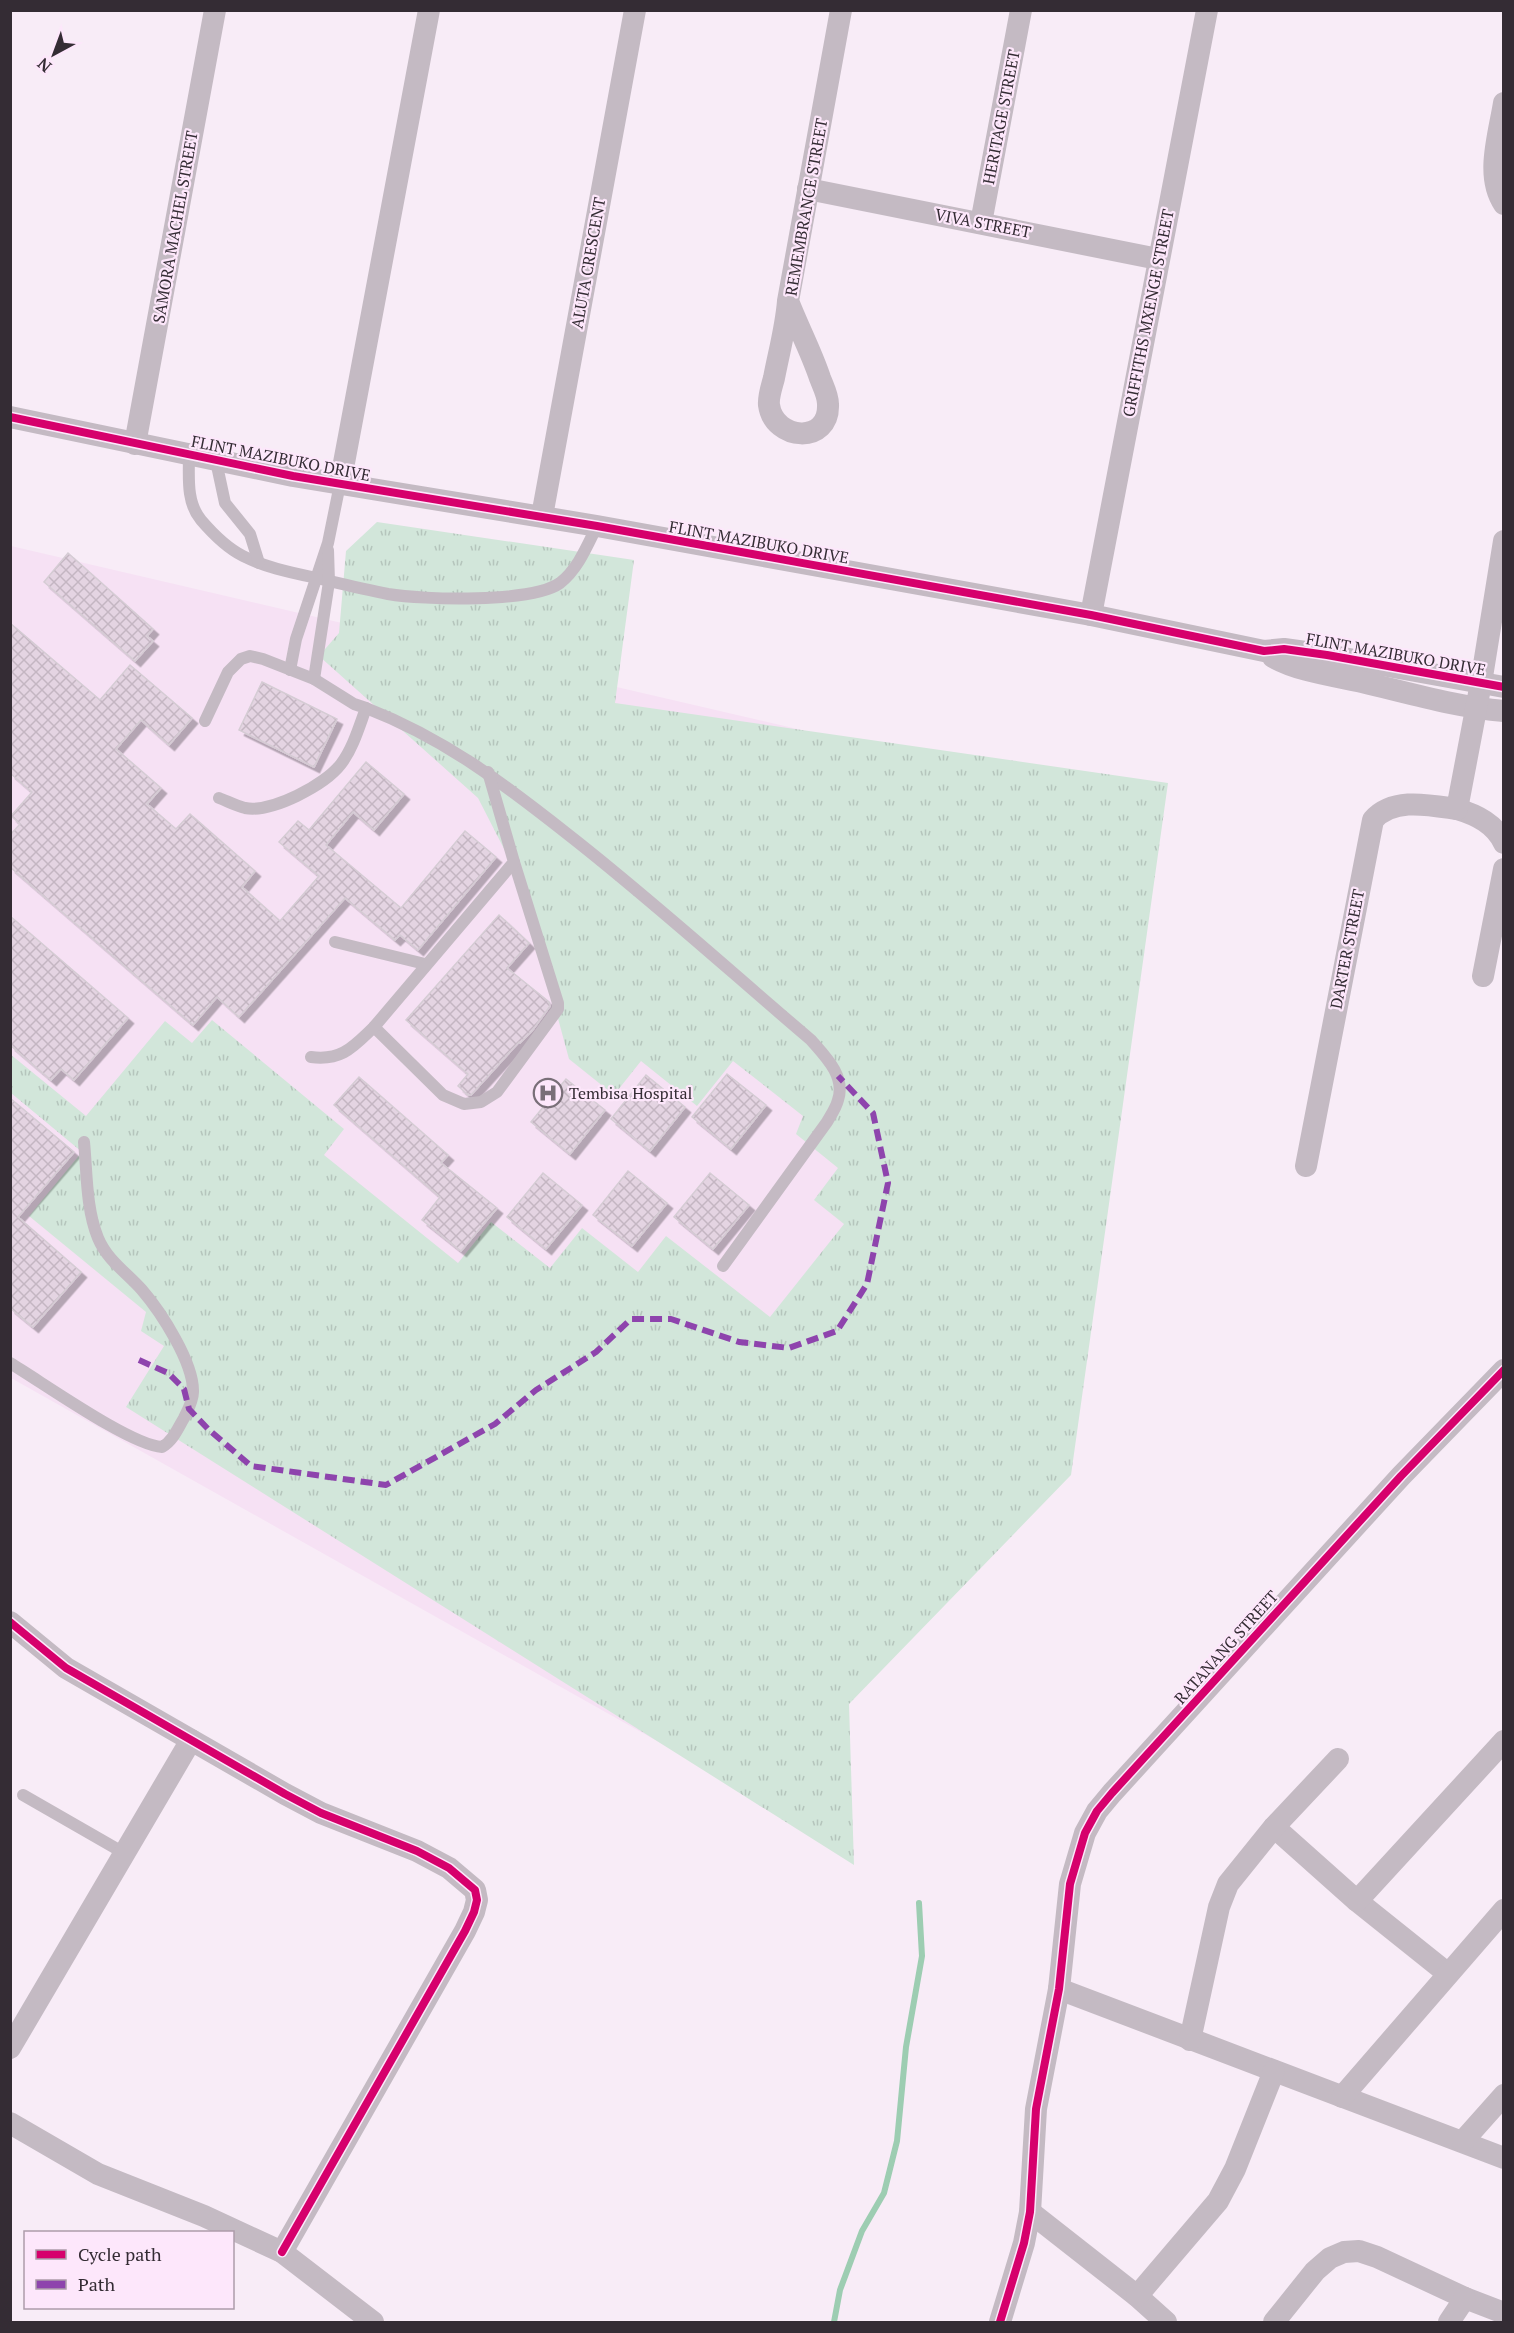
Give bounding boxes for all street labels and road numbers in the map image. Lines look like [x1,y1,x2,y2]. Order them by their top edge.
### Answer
street label: HERITAGE STREET [977,48,1025,186]
street label: REMEMBRANCE STREET [780,116,832,298]
street label: SAMORA MACHEL STREET [147,129,203,325]
street label: ALUTA CRESCENT [566,195,610,330]
street label: VIVA STREET [933,203,1033,243]
street label: GRIFFITHS MXENGE STREET [1117,207,1179,419]
street label: FLINT MAZIBUKO DRIVE [190,430,372,486]
street label: FLINT MAZIBUKO DRIVE [667,515,851,569]
street label: FLINT MAZIBUKO DRIVE [1304,627,1488,681]
street label: DARTER STREET [1325,887,1369,1011]
street label: RATANANG STREET [1169,1585,1283,1709]

